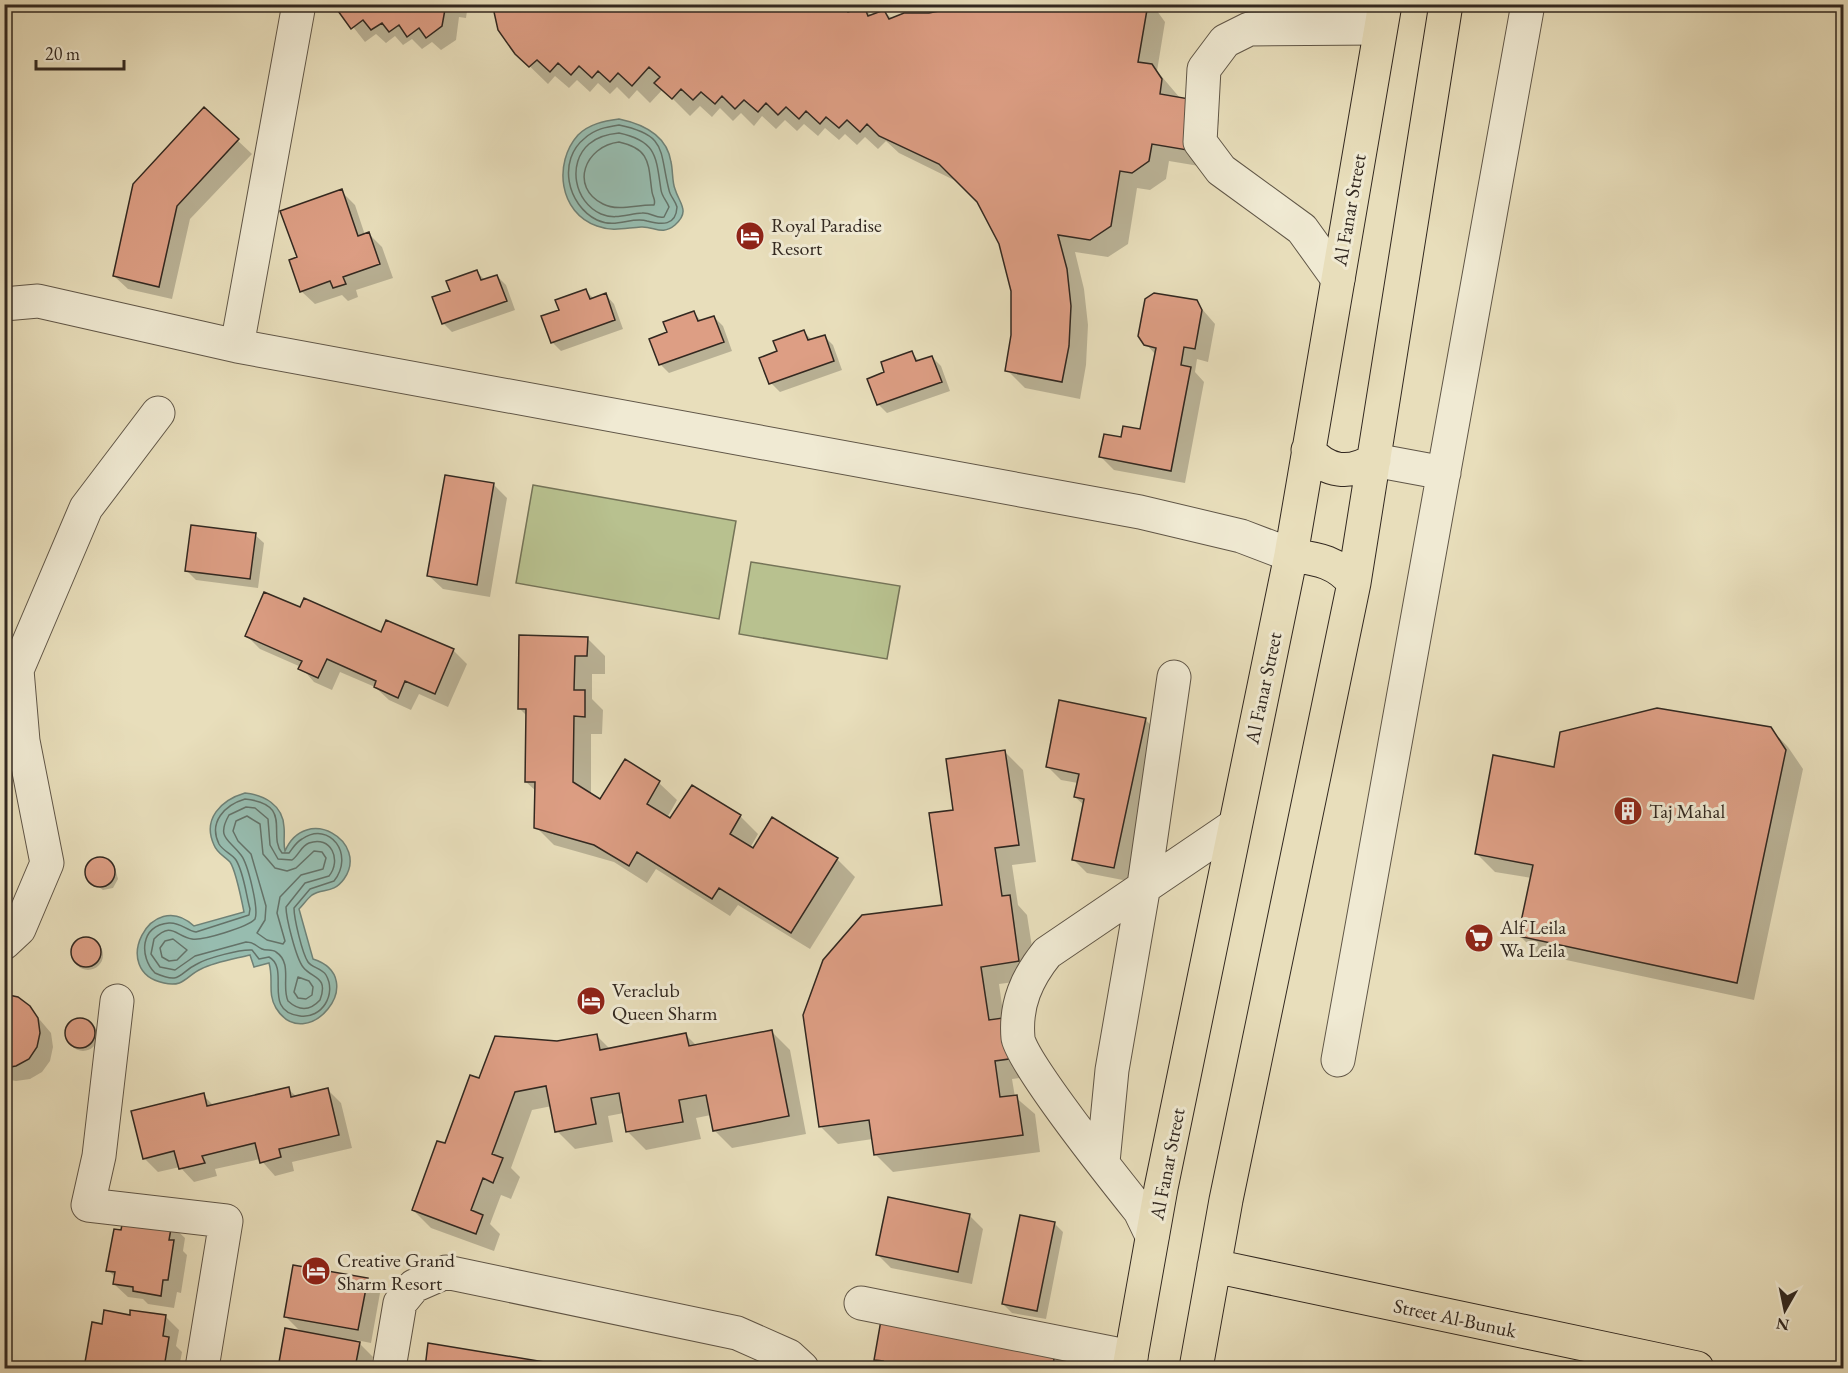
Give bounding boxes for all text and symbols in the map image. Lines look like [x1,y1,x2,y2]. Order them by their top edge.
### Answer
scale bar [36,33,124,71]
text: 20 m [45,42,80,65]
street label: Al Fanar Street [1326,151,1372,269]
place label: Royal Paradise Resort [771,212,882,261]
hotel icon: Royal Paradise Resort [734,220,766,252]
street label: Al Fanar Street [1238,629,1288,747]
building icon: Taj Mahal [1612,795,1644,827]
place label: Taj Mahal [1649,798,1725,824]
place label: Alf Leila Wa Leila [1499,914,1566,963]
supermarket icon: Alf Leila Wa Leila [1463,922,1495,954]
place label: Veraclub Queen Sharm [612,977,718,1026]
hotel icon: Veraclub Queen Sharm [575,985,607,1017]
street label: Al Fanar Street [1143,1105,1191,1223]
place label: Creative Grand Sharm Resort [337,1247,456,1296]
hotel icon: Creative Grand Sharm Resort [300,1255,332,1287]
north arrow [1755,1280,1815,1340]
street label: Street Al-Bunuk [1391,1292,1519,1344]
text: N [1775,1313,1791,1336]

